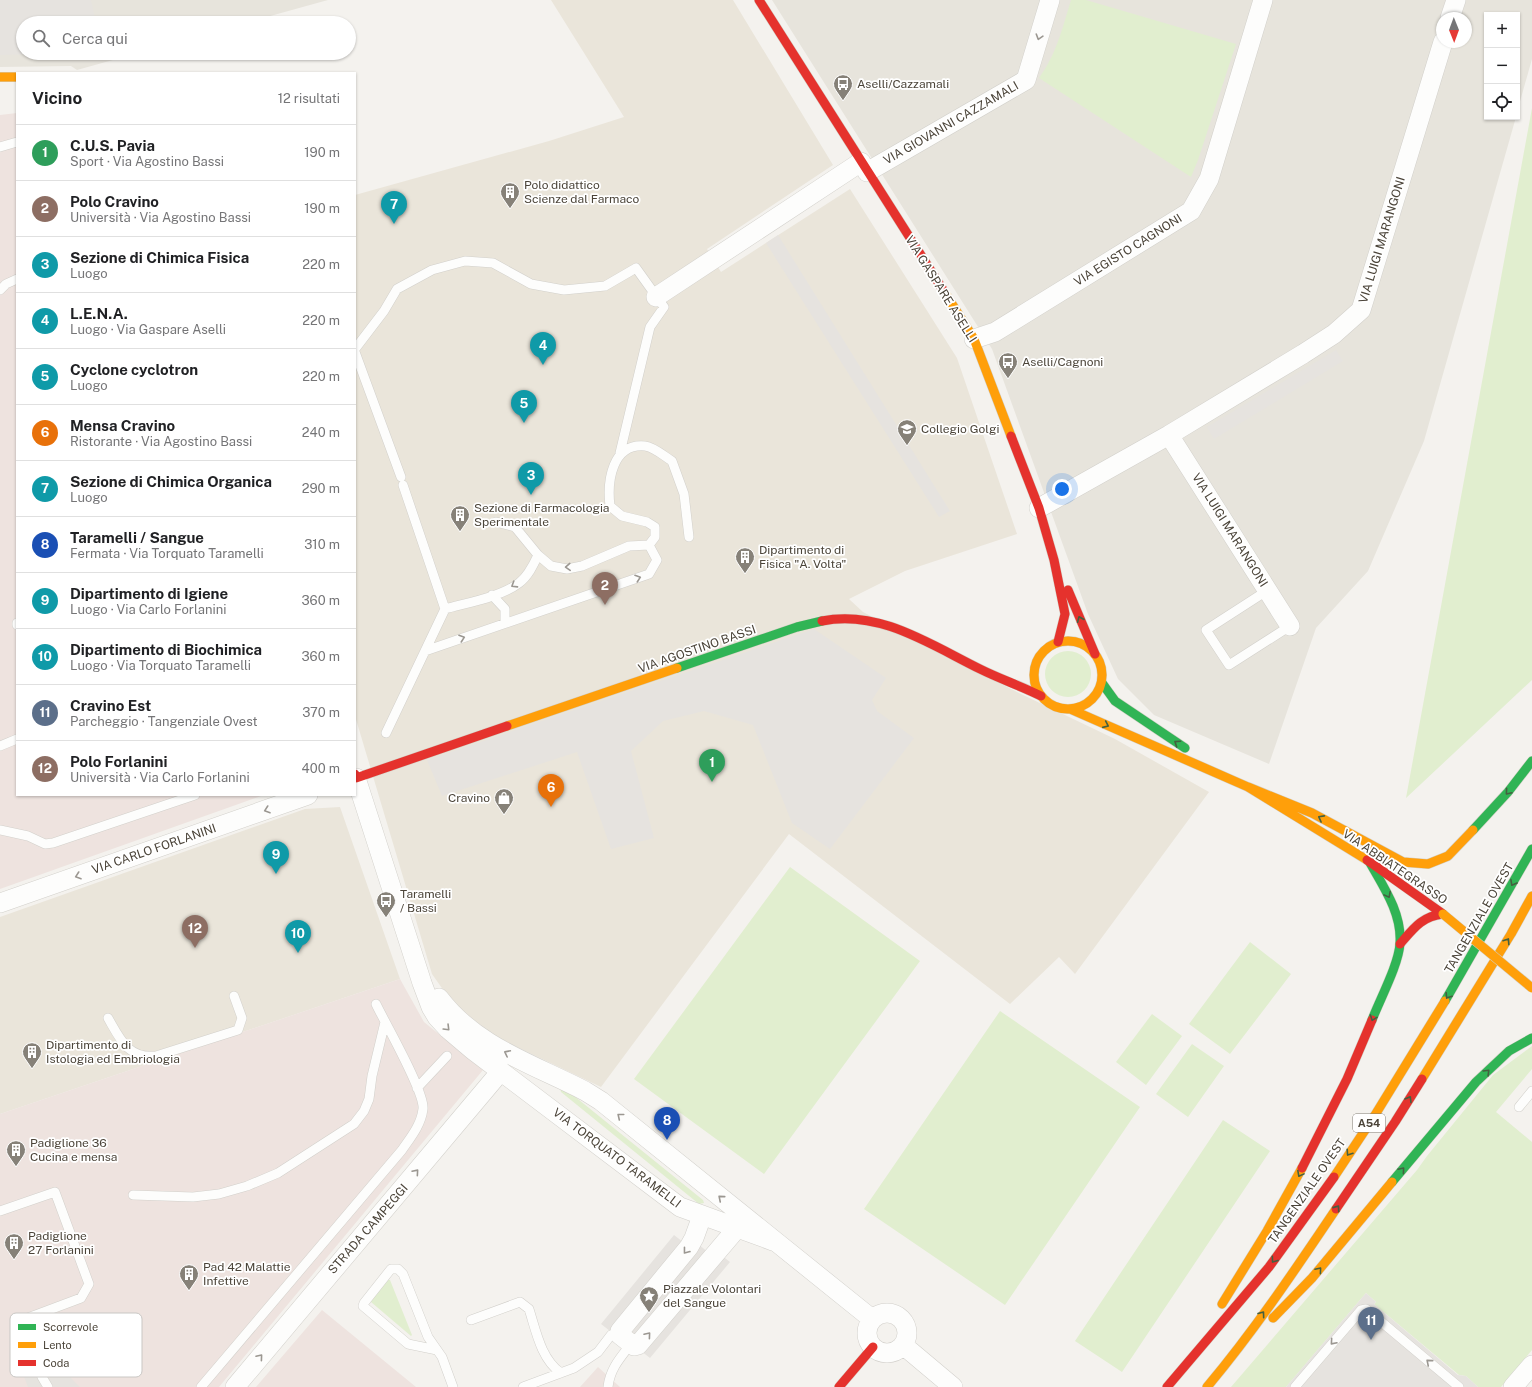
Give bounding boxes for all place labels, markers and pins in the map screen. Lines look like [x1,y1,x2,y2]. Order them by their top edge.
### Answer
bus stop icon: Aselli/Cazzamali [832,73,854,101]
place label: Aselli/Cazzamali [857,77,949,91]
place label: Polo didattico Scienze dal Farmaco [524,178,640,206]
building icon: Polo didattico Scienze dal Farmaco [499,181,521,209]
pin: 7 [381,191,407,224]
pin: 4 [530,332,556,365]
bus stop icon: Aselli/Cagnoni [997,351,1019,379]
place label: Aselli/Cagnoni [1022,355,1103,369]
pin: 5 [511,390,537,423]
school or university icon: Collegio Golgi [896,418,918,446]
place label: Collegio Golgi [921,422,999,436]
pin: 3 [518,462,544,495]
place label: Sezione di Farmacologia Sperimentale [474,501,610,529]
building icon: Sezione di Farmacologia Sperimentale [449,504,471,532]
place label: Dipartimento di Fisica "A. Volta" [759,543,846,571]
building icon: Dipartimento di Fisica "A. Volta" [734,546,756,574]
pin: 2 [592,572,618,605]
pin: 1 [699,749,725,782]
pin: 6 [538,774,564,807]
shop icon: Cravino [493,787,515,815]
place label: Cravino [448,791,490,805]
pin: 9 [263,841,289,874]
place label: Taramelli / Bassi [400,887,451,915]
bus stop icon: Taramelli / Bassi [375,890,397,918]
pin: 12 [182,915,208,948]
pin: 10 [285,920,311,953]
place label: Dipartimento di Istologia ed Embriologia [46,1038,180,1066]
building icon: Dipartimento di Istologia ed Embriologia [21,1041,43,1069]
pin: 8 [654,1107,680,1140]
place label: Padiglione 36 Cucina e mensa [30,1136,117,1164]
building icon: Padiglione 36 Cucina e mensa [5,1139,27,1167]
place label: Padiglione 27 Forlanini [28,1229,94,1257]
building icon: Padiglione 27 Forlanini [3,1232,25,1260]
place label: Pad 42 Malattie Infettive [203,1260,291,1288]
building icon: Pad 42 Malattie Infettive [178,1263,200,1291]
place label: Piazzale Volontari del Sangue [663,1282,761,1310]
place icon: Piazzale Volontari del Sangue [638,1285,660,1313]
pin: 11 [1358,1307,1384,1340]

